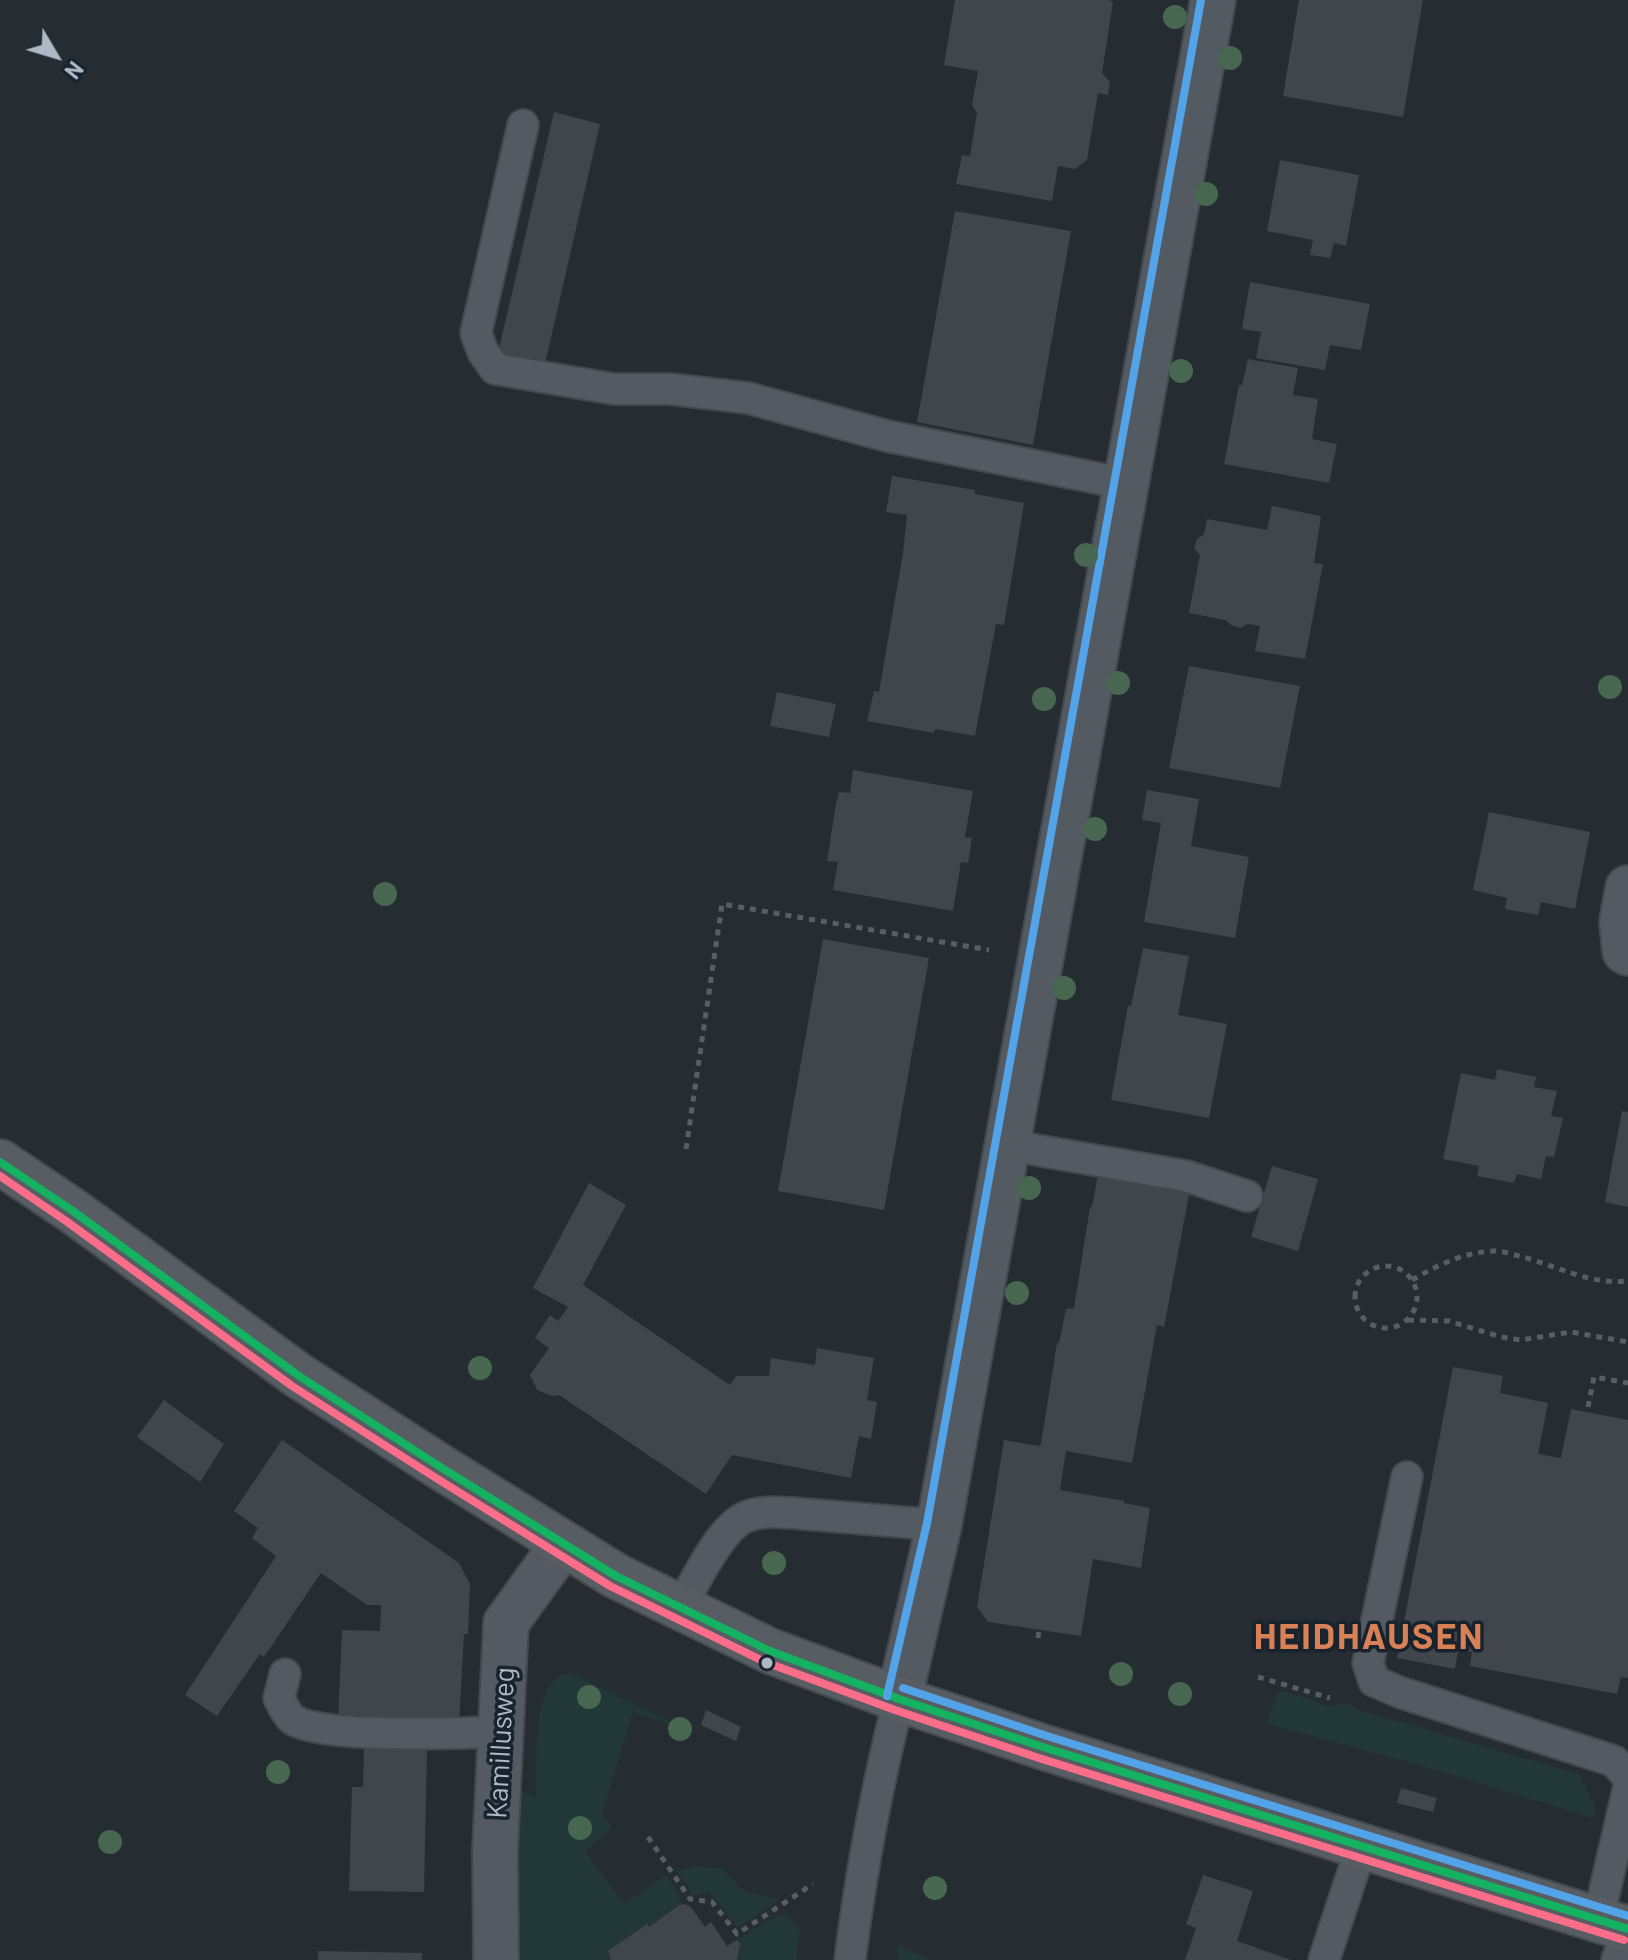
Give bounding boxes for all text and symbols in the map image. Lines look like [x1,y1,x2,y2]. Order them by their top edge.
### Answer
north arrow [16,16,96,96]
text: N [60,57,90,85]
district label: HEIDHAUSEN [1254,1615,1484,1659]
unlabelled marker [759,1655,775,1671]
street label: Kamillusweg [480,1666,522,1820]

